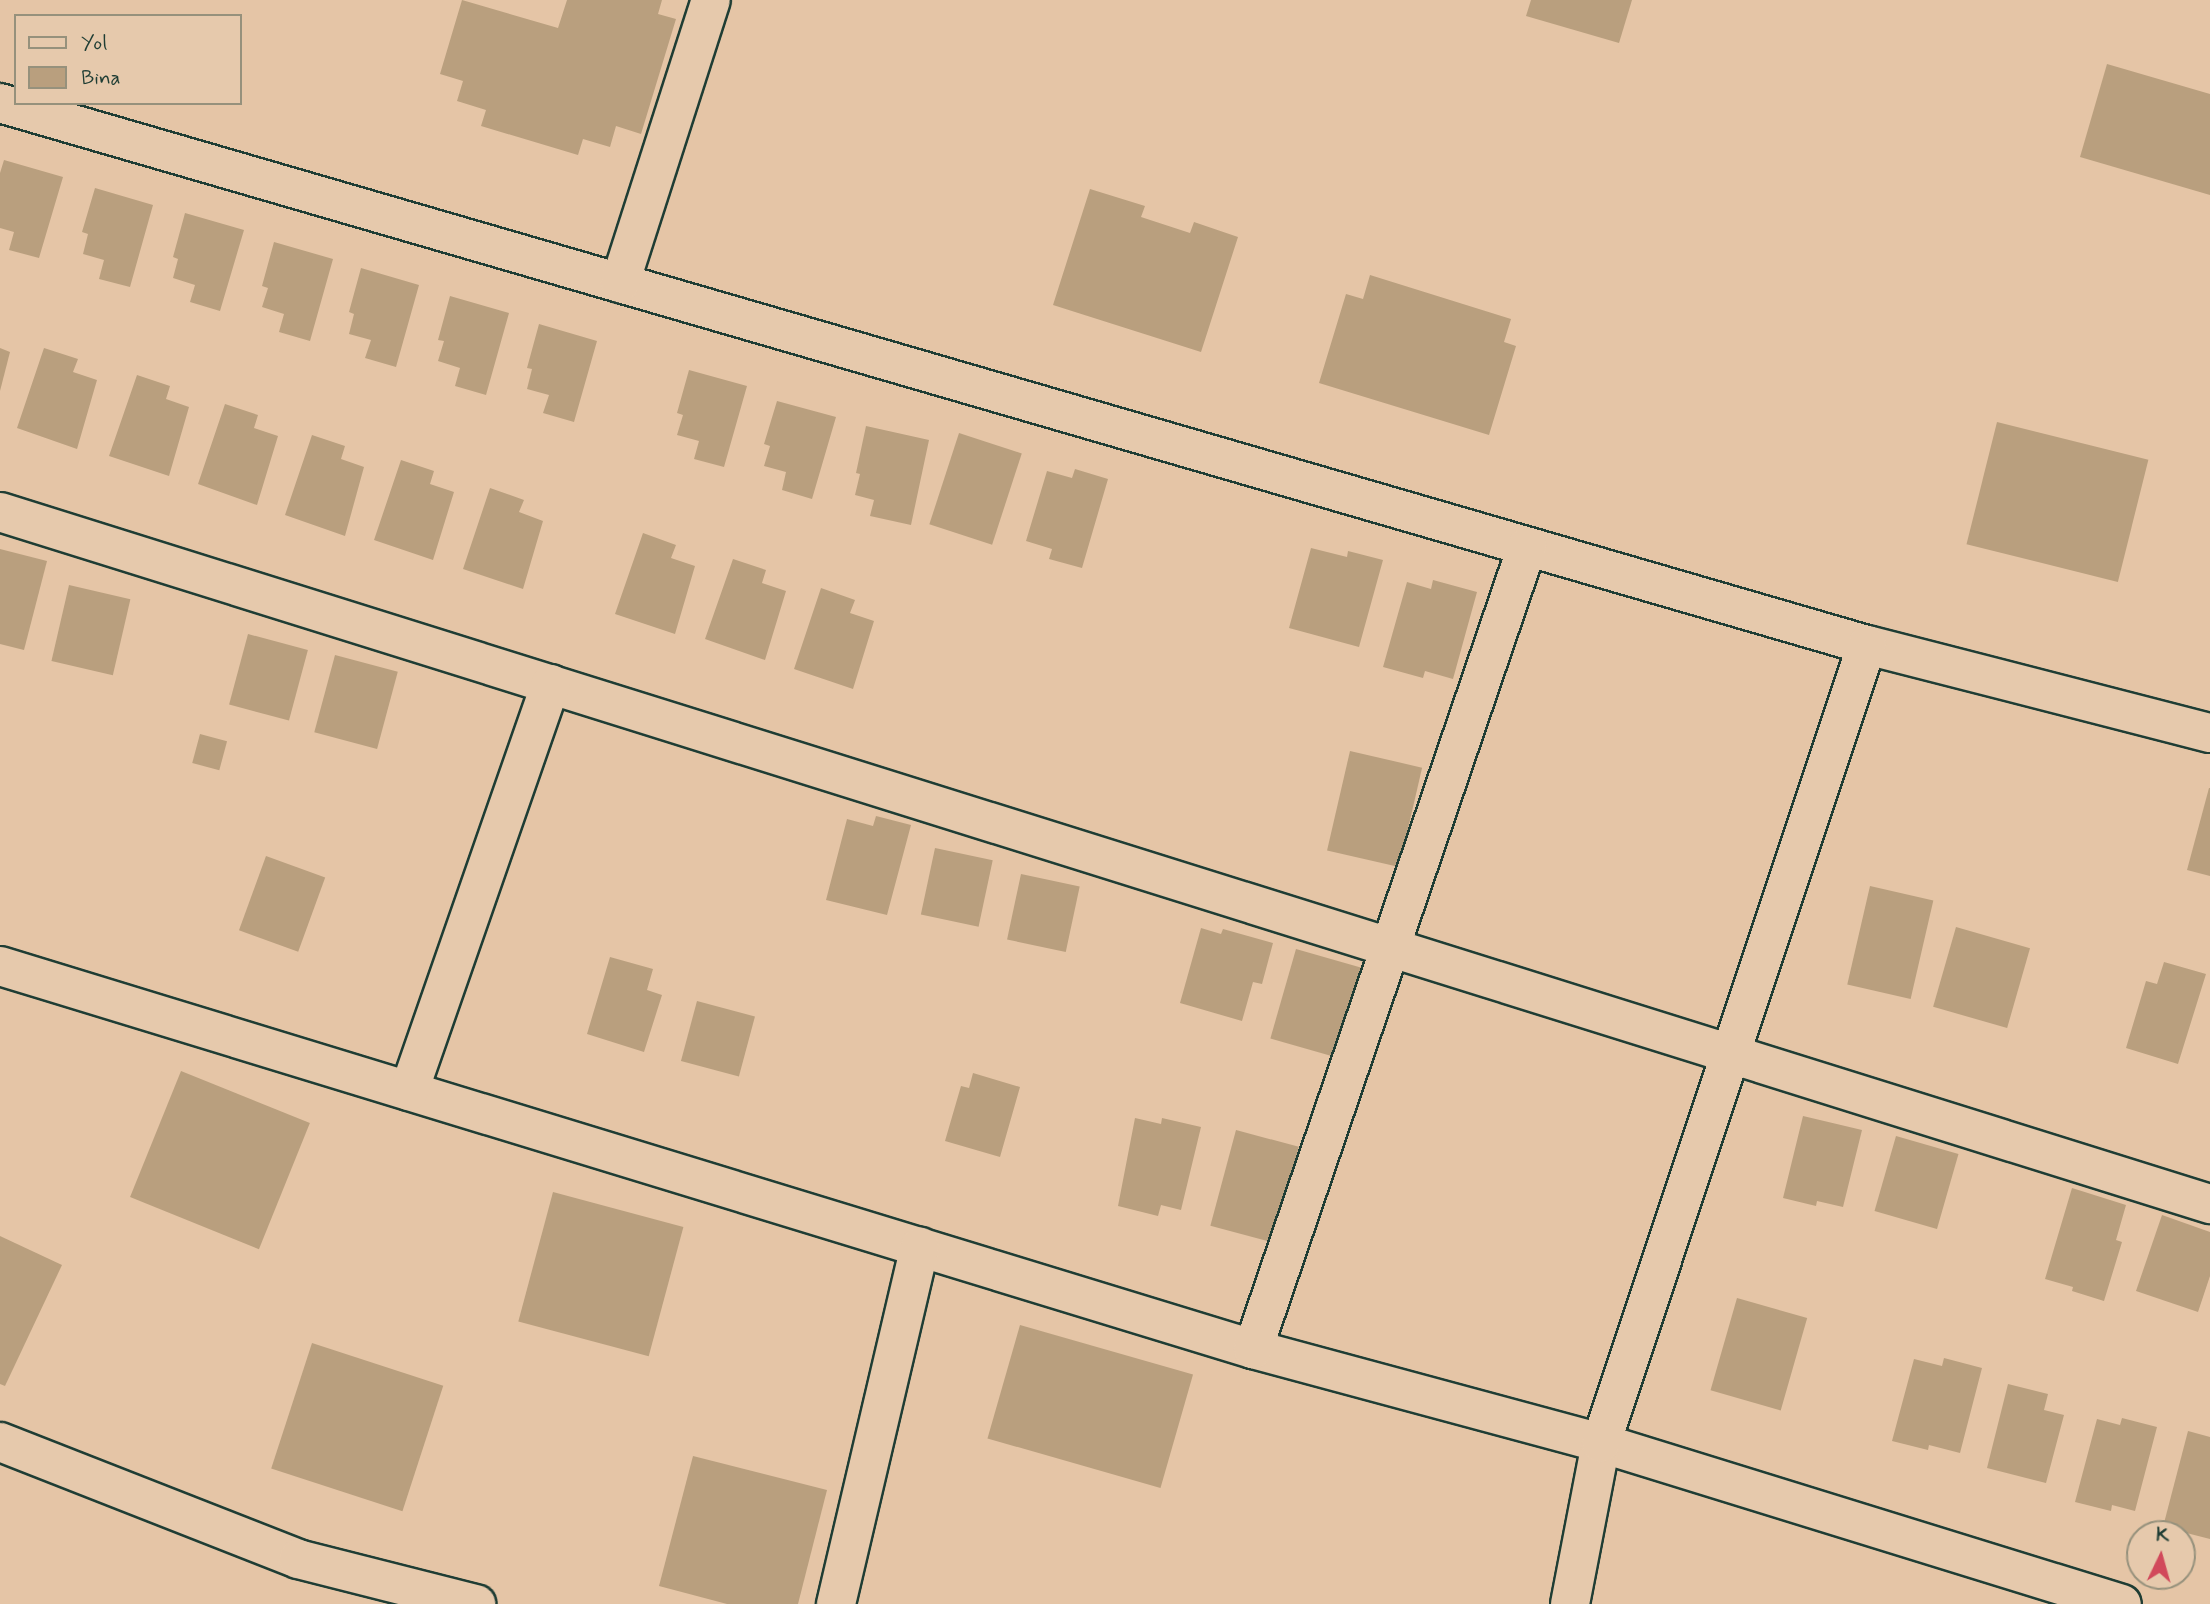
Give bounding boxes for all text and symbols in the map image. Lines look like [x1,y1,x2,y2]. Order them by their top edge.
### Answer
legend [14,14,242,105]
text: Yol [81,29,107,57]
text: Bina [81,64,121,92]
north arrow [2126,1520,2196,1590]
text: K [2155,1523,2170,1549]

